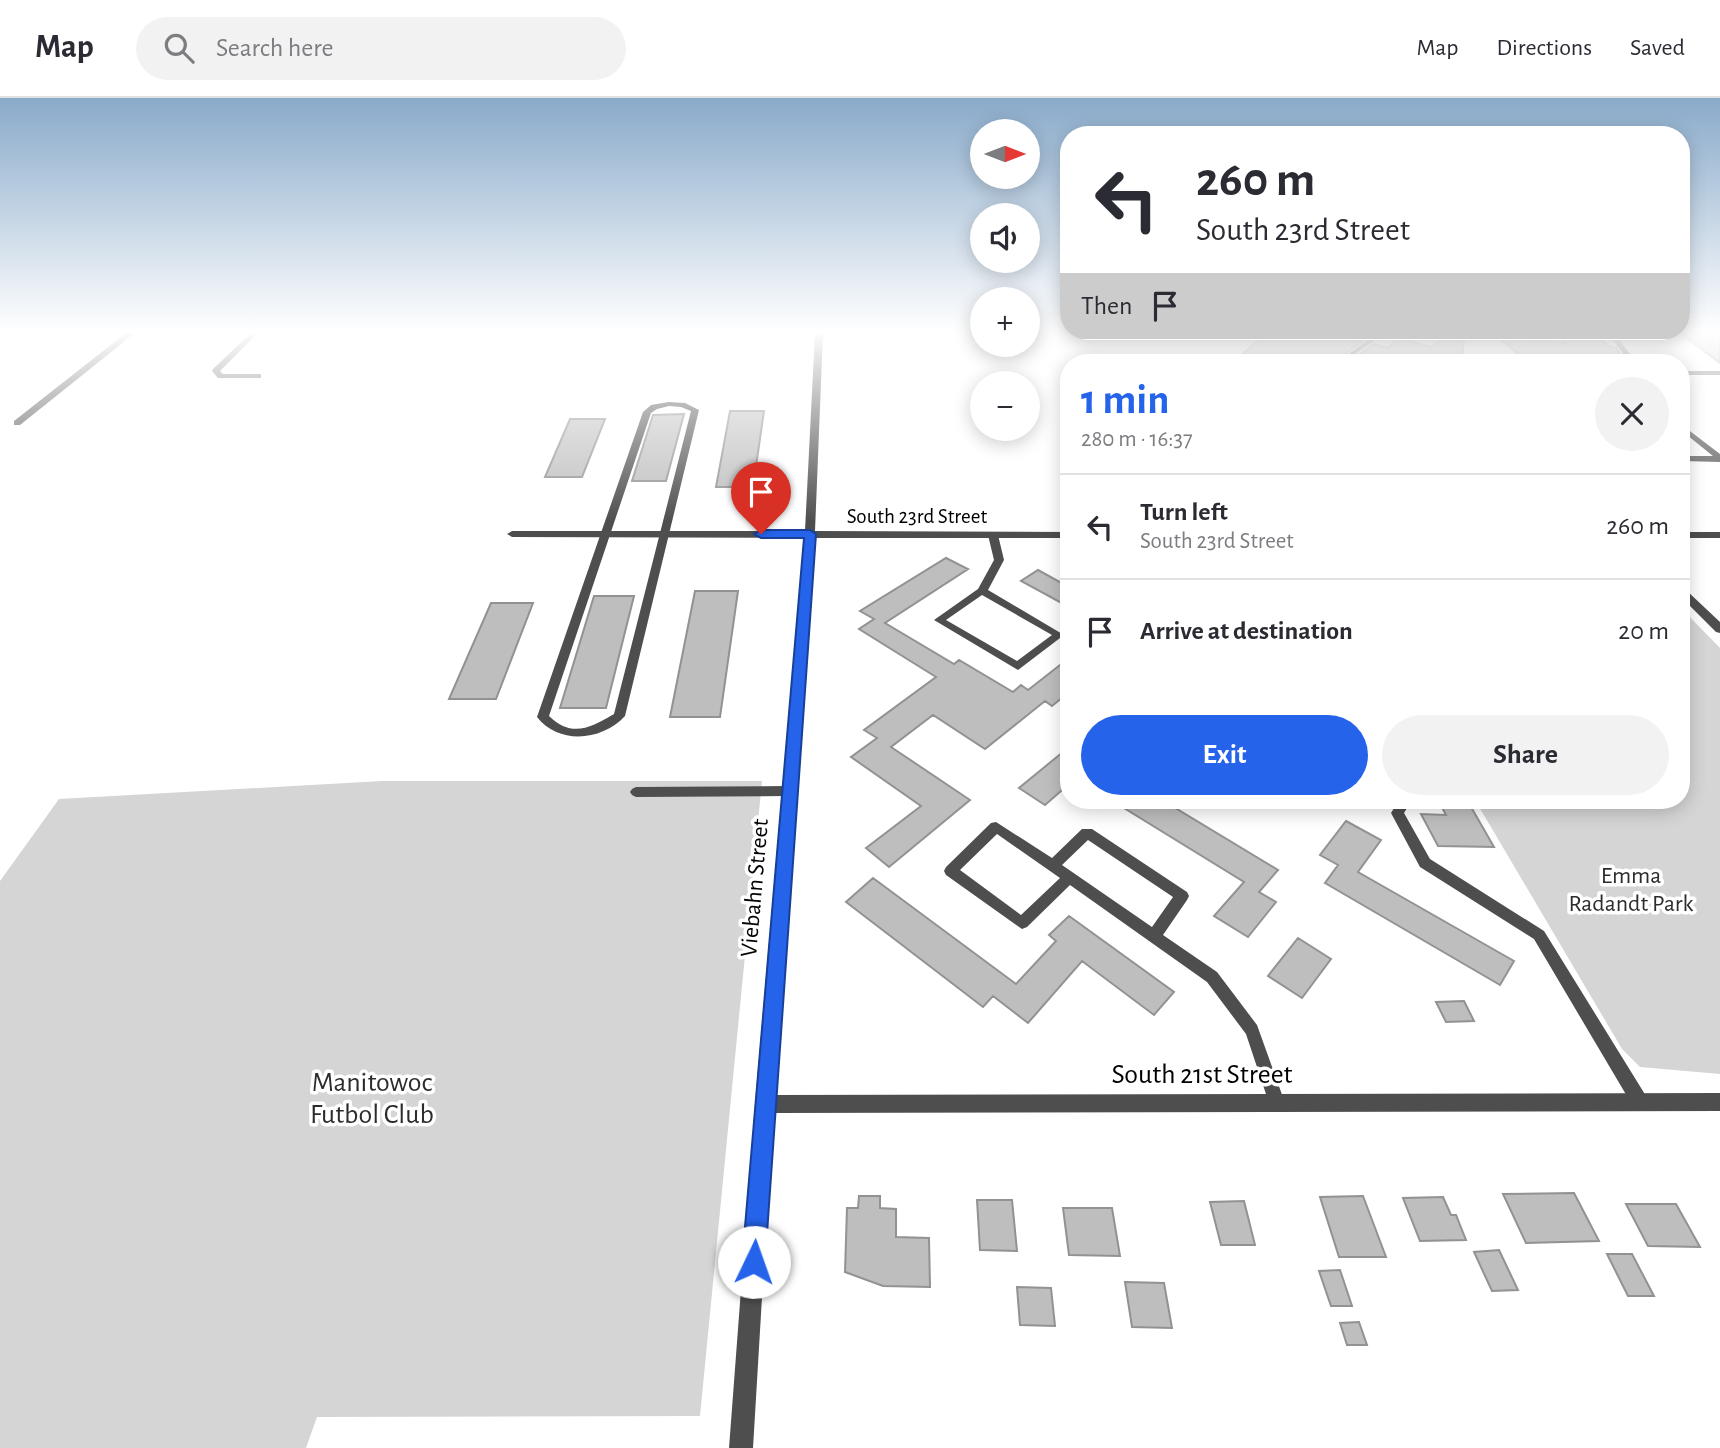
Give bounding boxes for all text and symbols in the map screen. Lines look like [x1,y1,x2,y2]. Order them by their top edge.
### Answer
search box [136,17,626,80]
icon: search [160,29,198,67]
text: Map [35,31,94,64]
text: Search here [216,35,334,61]
text: Map [1416,36,1458,60]
text: Directions [1496,36,1592,60]
text: Saved [1630,36,1685,60]
north arrow [970,119,1040,189]
map controls [970,119,1040,441]
icon: left [1081,154,1172,245]
text: 260 m [1196,156,1315,205]
button: sound [970,203,1040,273]
text: South 23rd Street [1196,214,1410,246]
button: + [970,287,1040,357]
icon: arrive [1146,287,1184,325]
text: Then [1081,293,1132,319]
button: − [970,371,1040,441]
button: close [1595,377,1669,451]
text: 1 min [1081,379,1170,421]
text: 280 m · 16:37 [1081,428,1193,451]
pin [731,462,791,534]
icon: arrive [742,473,780,511]
text: Turn left [1140,499,1228,525]
street label: South 23rd Street [847,506,987,527]
icon: left [1081,508,1119,546]
text: 260 m [1606,513,1669,539]
text: South 23rd Street [1140,530,1294,553]
icon: arrive [1081,613,1119,651]
text: Arrive at destination [1140,618,1353,644]
text: 20 m [1618,618,1669,644]
button: Exit [1081,715,1368,795]
button: Share [1382,715,1669,795]
street label: Viebahn Street [737,817,773,958]
park label: Emma Radandt Park [1568,864,1694,916]
street label: South 21st Street [1112,1061,1293,1089]
park label: Manitowoc Futbol Club [310,1069,434,1129]
position arrow [717,1225,791,1299]

